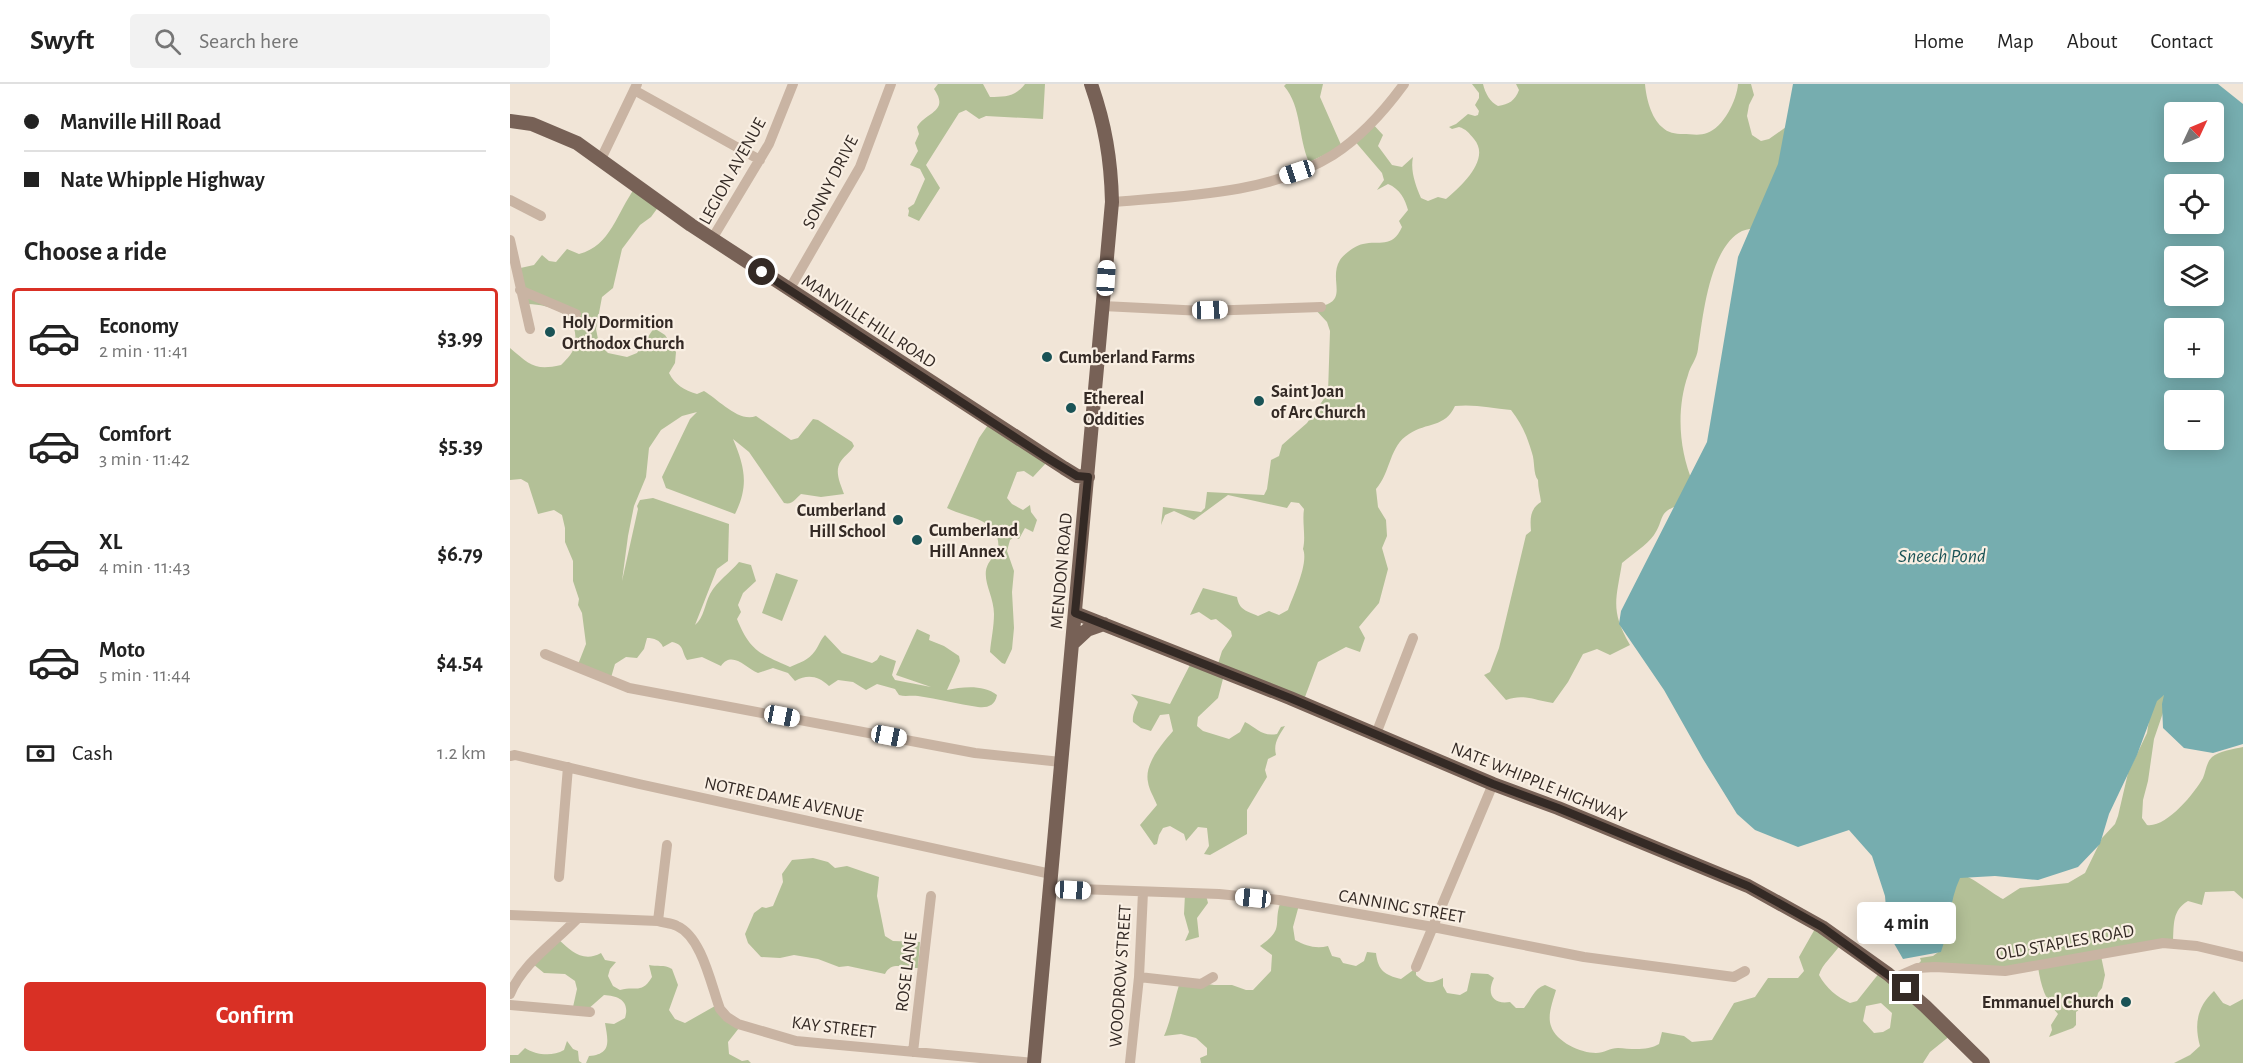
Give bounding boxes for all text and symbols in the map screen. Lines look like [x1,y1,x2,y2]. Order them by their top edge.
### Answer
search box [130,14,550,68]
icon: search [151,25,184,58]
text: Swyft [30,27,94,55]
text: Search here [199,30,299,52]
text: Home [1913,31,1964,52]
text: Map [1997,31,2034,52]
text: About [2067,31,2117,52]
text: Contact [2150,31,2213,52]
north arrow [2164,102,2224,162]
map controls [2164,102,2224,450]
text: Manville Hill Road [60,111,221,133]
street label: LEGION AVENUE [696,115,770,228]
street label: SONNY DRIVE [800,133,862,232]
car [1277,158,1317,186]
text: Nate Whipple Highway [60,169,265,191]
button: locate [2164,174,2224,234]
text: Choose a ride [24,238,167,265]
button: layers [2164,246,2224,306]
route start [748,258,775,285]
car [1096,259,1116,297]
street label: MANVILLE HILL ROAD [798,272,939,372]
car [1192,300,1228,320]
icon: car [27,311,81,365]
place label: Holy Dormition Orthodox Church [562,314,684,353]
text: Economy [99,315,179,337]
button: + [2164,318,2224,378]
marker: Holy Dormition Orthodox Church [543,325,557,339]
text: $3.99 [437,327,483,349]
text: 2 min · 11:41 [99,341,189,361]
place label: Cumberland Farms [1059,349,1195,367]
marker: Cumberland Farms [1040,350,1054,364]
place label: Saint Joan of Arc Church [1271,383,1366,422]
place label: Ethereal Oddities [1083,390,1144,429]
button: − [2164,390,2224,450]
marker: Saint Joan of Arc Church [1252,394,1266,408]
marker: Ethereal Oddities [1064,401,1078,415]
icon: car [27,419,81,473]
text: Comfort [99,423,171,445]
text: $5.39 [438,435,483,457]
text: 3 min · 11:42 [99,449,190,469]
place label: Cumberland Hill School [797,502,887,541]
street label: MENDON ROAD [1048,512,1076,630]
marker: Cumberland Hill School [891,513,905,527]
place label: Cumberland Hill Annex [929,522,1019,561]
icon: car [27,527,81,581]
text: XL [99,531,122,553]
marker: Cumberland Hill Annex [910,533,924,547]
text: $6.79 [437,543,483,565]
water label: Sneech Pond [1898,546,1986,566]
text: 4 min · 11:43 [99,557,190,577]
icon: car [27,635,81,689]
text: Moto [99,639,145,661]
text: $4.54 [436,651,483,673]
text: 5 min · 11:44 [99,665,191,685]
car [763,704,801,728]
car [870,724,908,748]
icon: cash [24,737,57,770]
street label: NATE WHIPPLE HIGHWAY [1448,739,1629,827]
text: Cash [72,742,113,764]
text: 1.2 km [437,743,486,763]
street label: NOTRE DAME AVENUE [703,774,865,826]
car [1055,880,1091,900]
car [1234,887,1272,909]
street label: CANNING STREET [1337,887,1467,927]
callout: 4 min [1856,901,1956,943]
street label: WOODROW STREET [1107,904,1135,1048]
text: 4 min [1884,913,1929,933]
street label: OLD STAPLES ROAD [1995,922,2136,964]
street label: ROSE LANE [893,931,921,1013]
route end [1892,974,1919,1001]
button: Confirm [24,982,486,1051]
place label: Emmanuel Church [1982,994,2114,1012]
marker: Emmanuel Church [2119,995,2133,1009]
street label: KAY STREET [791,1014,877,1042]

